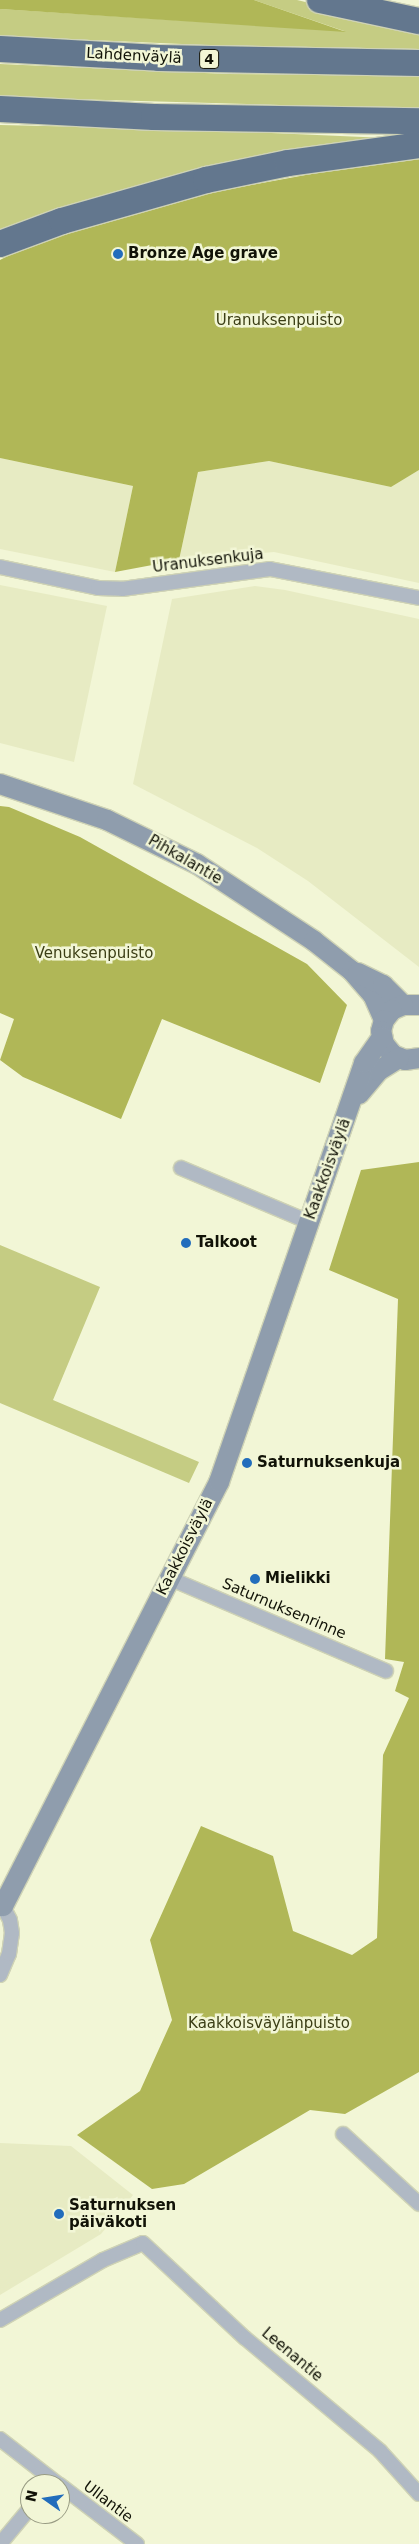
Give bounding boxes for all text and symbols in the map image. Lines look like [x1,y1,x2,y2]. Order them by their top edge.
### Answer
street label: Lahdenväylä [86,45,182,67]
road number: 4 [199,48,219,70]
place label: Bronze Age grave [128,245,278,263]
marker: Bronze Age grave [112,248,124,260]
park label: Uranuksenpuisto [216,312,342,330]
street label: Uranuksenkuja [151,545,265,577]
street label: Pihkalantie [145,832,225,888]
park label: Venuksenpuisto [35,945,153,963]
street label: Kaakkoisväylä [301,1116,355,1222]
place label: Talkoot [196,1234,257,1252]
marker: Talkoot [180,1237,192,1249]
place label: Saturnuksenkuja [257,1454,400,1472]
marker: Saturnuksenkuja [241,1457,253,1469]
street label: Kaakkoisväylä [153,1496,217,1598]
place label: Mielikki [265,1570,331,1588]
marker: Mielikki [249,1573,261,1585]
street label: Saturnuksenrinne [219,1575,349,1643]
park label: Kaakkoisväylänpuisto [188,2015,350,2033]
place label: Saturnuksen päiväkoti [69,2196,176,2231]
marker: Saturnuksen päiväkoti [53,2208,65,2220]
street label: Leenantie [258,2324,326,2386]
north arrow [20,2474,70,2524]
street label: Ullantie [80,2478,136,2526]
text: N [22,2488,40,2503]

